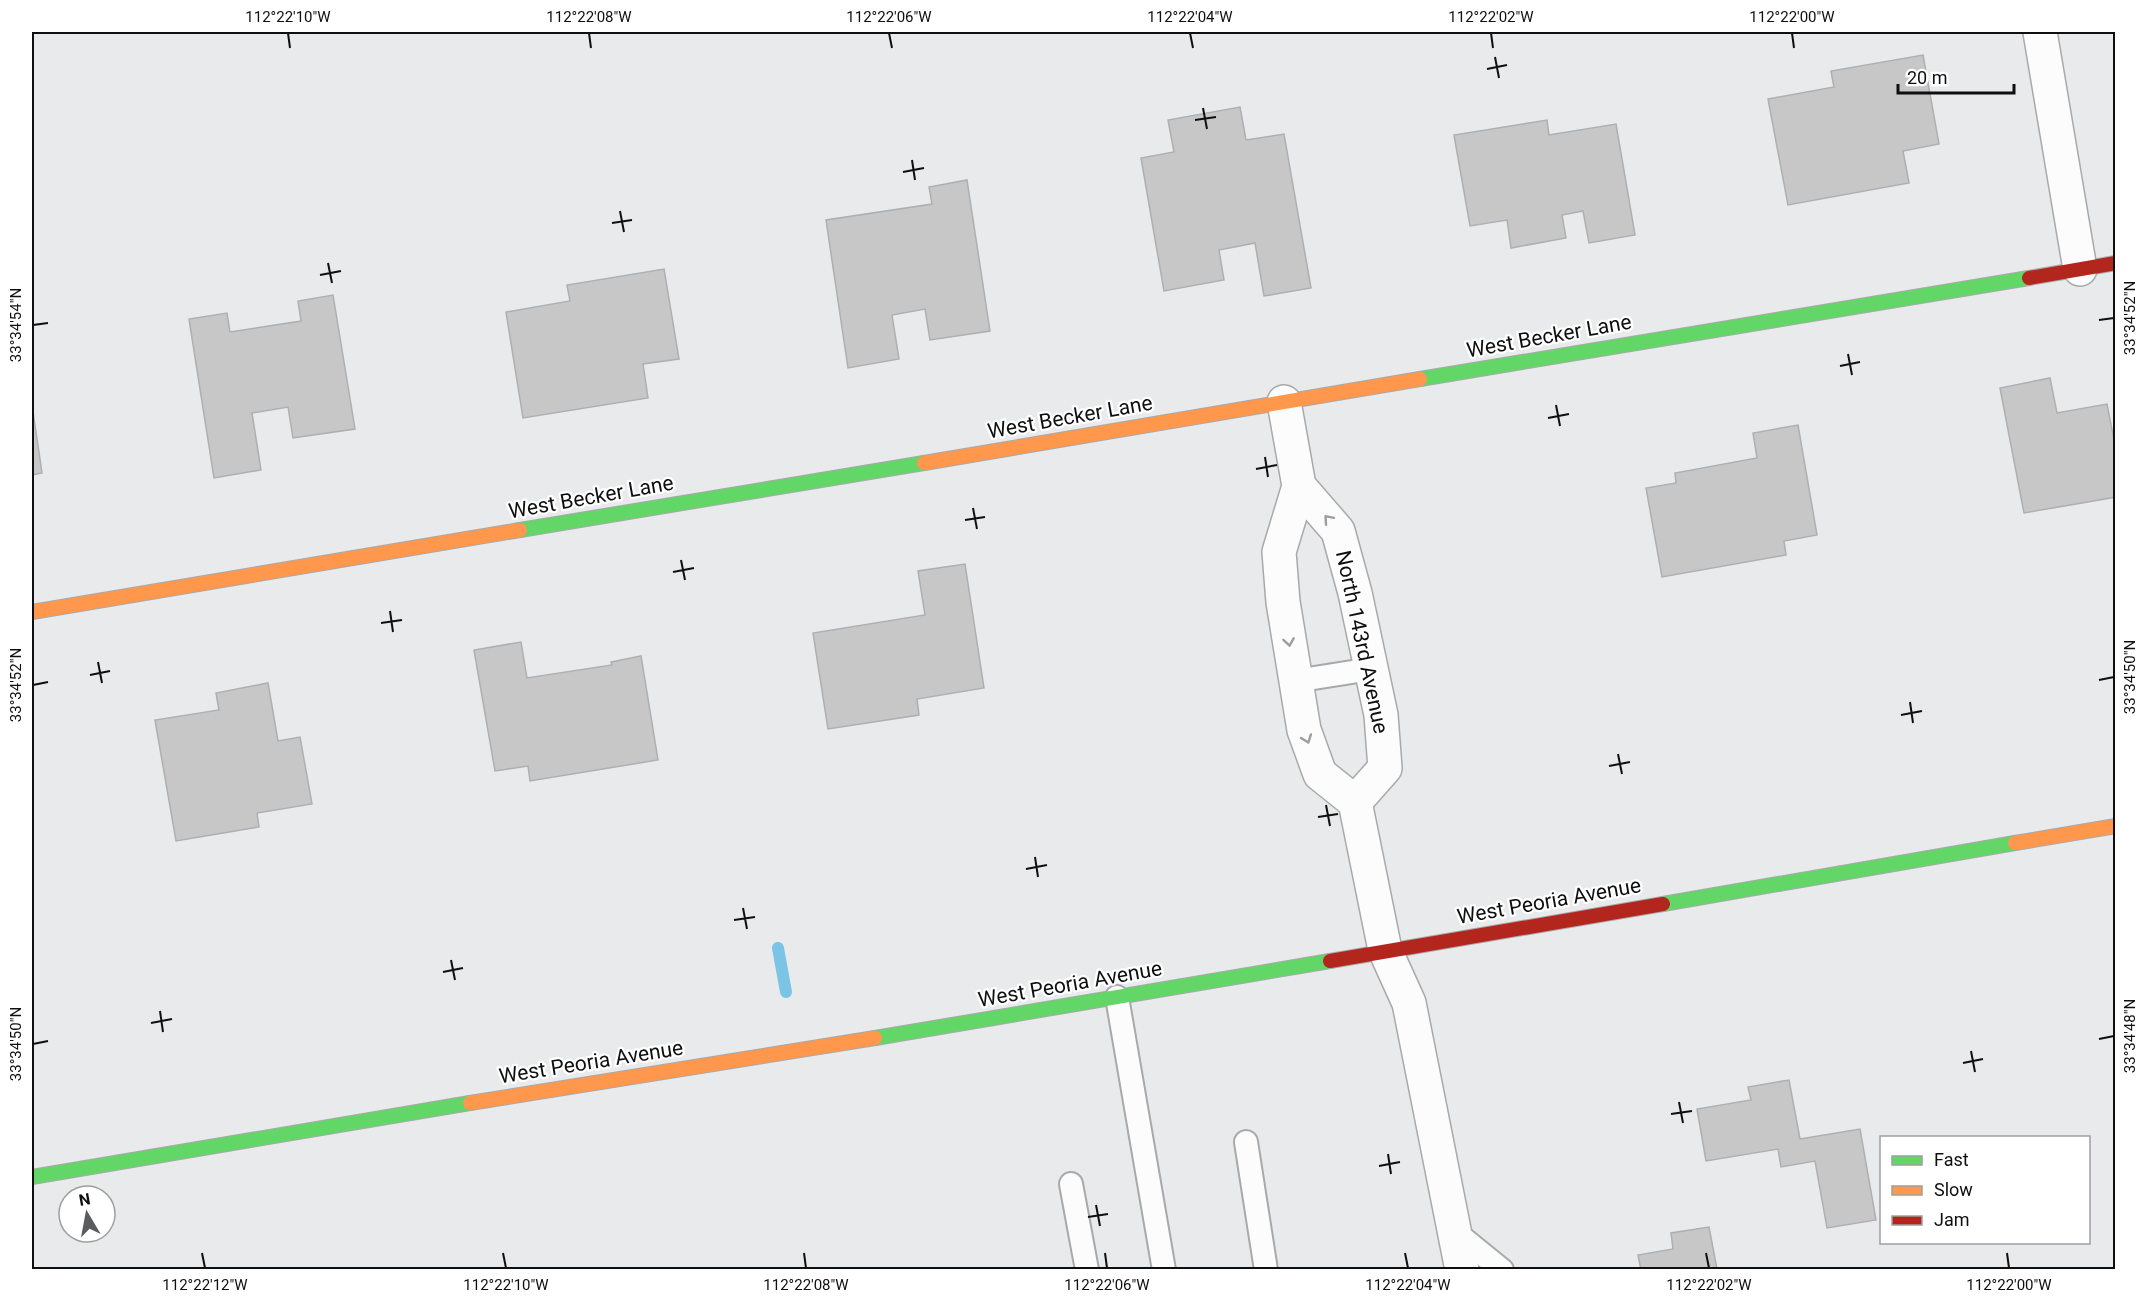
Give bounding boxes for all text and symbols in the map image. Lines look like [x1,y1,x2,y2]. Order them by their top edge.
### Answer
text: 112°22'10"W [245,8,331,26]
text: 112°22'08"W [546,8,632,26]
text: 112°22'06"W [846,8,932,26]
text: 112°22'04"W [1147,8,1233,26]
text: 112°22'02"W [1448,8,1534,26]
text: 112°22'00"W [1749,8,1835,26]
scale bar [1898,57,2014,95]
text: 20 m [1907,67,1947,88]
text: 33°34'52"N [2121,281,2139,355]
text: 33°34'54"N [7,288,25,362]
street label: West Becker Lane [1465,310,1633,362]
street label: West Becker Lane [986,391,1154,443]
street label: West Becker Lane [507,471,675,523]
one-way arrow [1324,515,1335,526]
street label: North 143rd Avenue [1331,548,1393,736]
one-way arrow [1282,636,1295,646]
text: 33°34'50"N [2121,640,2139,714]
text: 33°34'52"N [7,648,25,722]
one-way arrow [1300,732,1312,743]
street label: West Peoria Avenue [1455,873,1643,929]
street label: West Peoria Avenue [976,956,1164,1012]
text: 33°34'48"N [2121,999,2139,1073]
text: 33°34'50"N [7,1007,25,1081]
street label: West Peoria Avenue [497,1036,685,1088]
legend [1880,1136,2090,1244]
text: Fast [1934,1149,1969,1170]
text: Slow [1934,1179,1973,1200]
north arrow [57,1184,117,1244]
text: N [77,1189,92,1210]
text: Jam [1934,1209,1970,1230]
text: 112°22'12"W [162,1276,248,1294]
text: 112°22'10"W [463,1276,549,1294]
text: 112°22'08"W [763,1276,849,1294]
text: 112°22'06"W [1064,1276,1150,1294]
text: 112°22'04"W [1365,1276,1451,1294]
text: 112°22'02"W [1666,1276,1752,1294]
text: 112°22'00"W [1966,1276,2052,1294]

